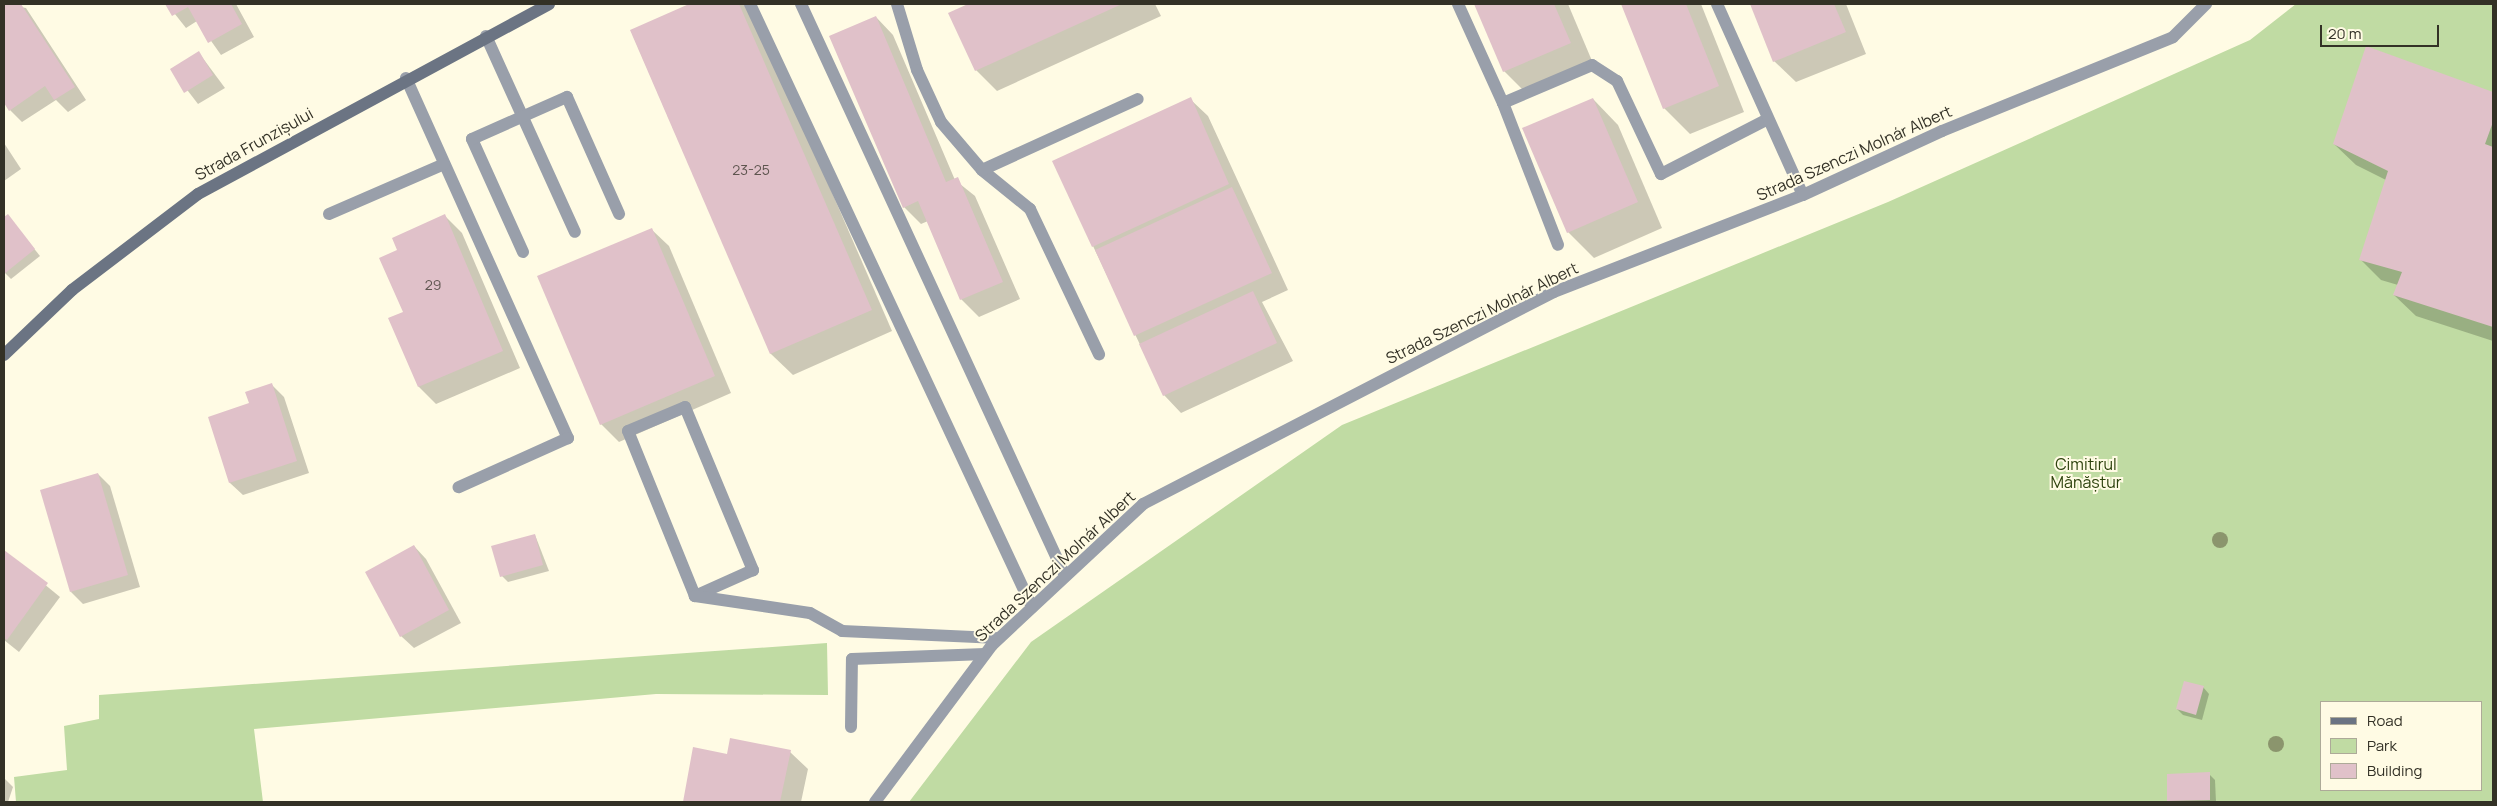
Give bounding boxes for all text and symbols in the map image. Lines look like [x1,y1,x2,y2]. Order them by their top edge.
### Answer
scale bar [2322,15,2441,47]
text: 20 m [2328,23,2361,44]
street label: Strada Szenczi Molnár Albert [1753,101,1955,205]
street label: Strada Frunzișului [192,104,316,184]
house number: 23-25 [732,162,770,178]
street label: Strada Szenczi Molnár Albert [1383,258,1581,368]
house number: 29 [425,277,441,293]
park label: Cimitirul Mănăștur [2051,454,2121,492]
street label: Strada Szenczi Molnár Albert [971,487,1139,645]
legend [2320,701,2482,791]
text: Road [2367,710,2403,731]
text: Park [2367,735,2397,756]
text: Building [2367,760,2422,781]

